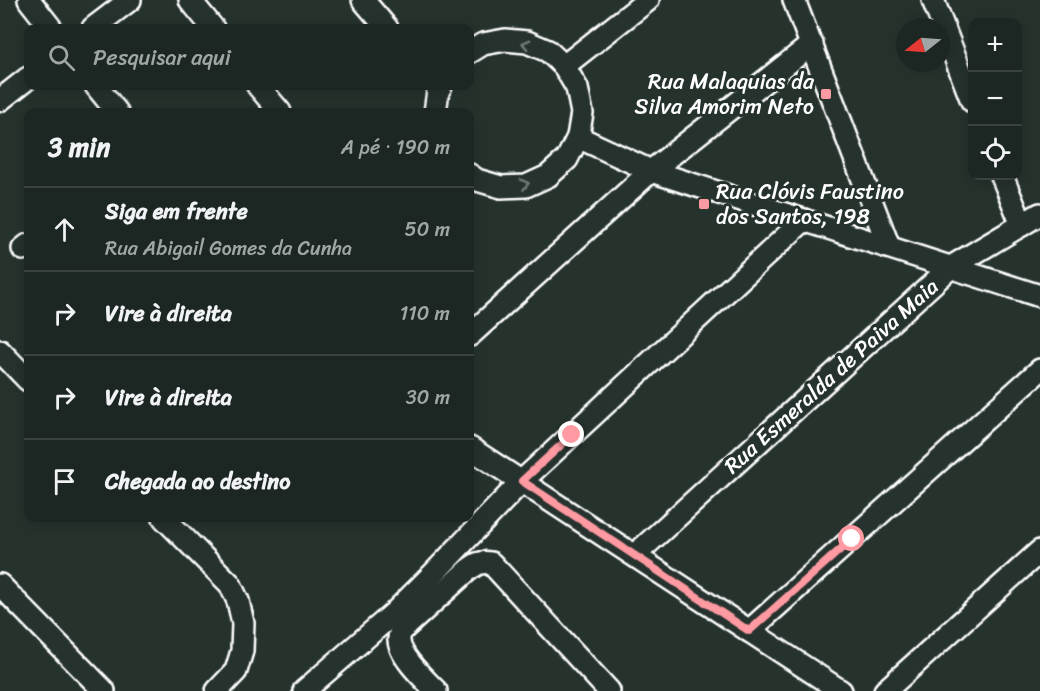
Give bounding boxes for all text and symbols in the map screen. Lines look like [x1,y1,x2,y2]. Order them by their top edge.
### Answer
north arrow [896,18,950,72]
map controls [968,18,1022,180]
button: + [968,18,1022,72]
search box [24,24,474,90]
text: Pesquisar aqui [93,38,231,77]
one-way arrow [521,38,531,51]
icon: search [45,41,78,74]
place label: Rua Malaquias da Silva Amorim Neto [635,62,815,126]
button: − [968,72,1022,126]
marker: Rua Malaquias da Silva Amorim Neto [819,87,833,101]
text: 3 min [48,124,110,170]
button: locate [968,126,1022,180]
text: A pé · 190 m [341,130,450,165]
place label: Rua Clóvis Faustino dos Santos, 198 [716,172,904,236]
one-way arrow [520,178,530,191]
text: Siga em frente [105,192,248,231]
marker: Rua Clóvis Faustino dos Santos, 198 [697,197,711,211]
text: 50 m [405,212,450,247]
icon: ahead [48,213,81,246]
text: Rua Abigail Gomes da Cunha [105,231,352,266]
street label: Rua Esmeralda de Paiva Maia [714,268,948,484]
text: Vire à direita [105,294,232,333]
text: 110 m [400,296,450,331]
icon: right [48,297,81,330]
text: Vire à direita [105,378,232,417]
text: 30 m [406,380,450,415]
icon: right [48,381,81,414]
route end [558,421,584,447]
text: Chegada ao destino [105,462,290,501]
icon: arrive [48,465,81,498]
route start [838,525,864,551]

